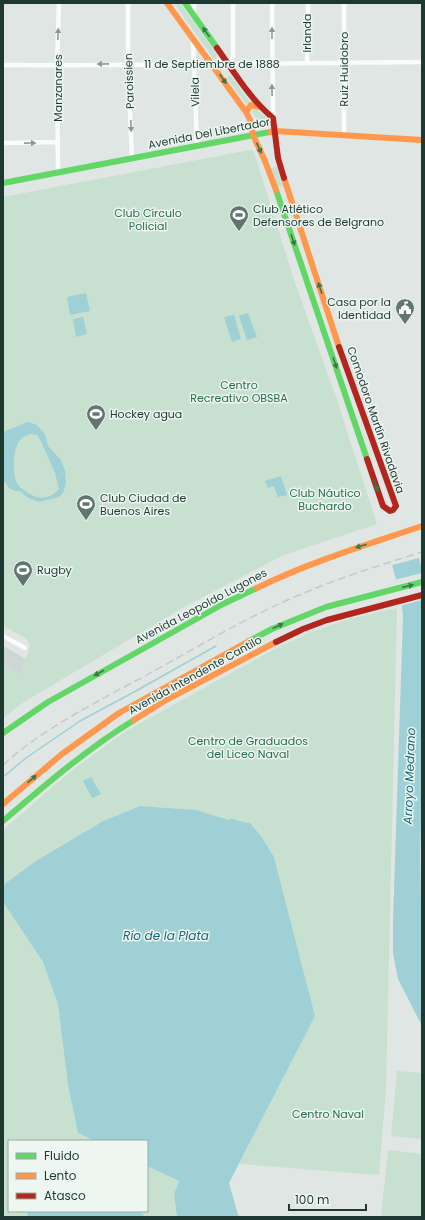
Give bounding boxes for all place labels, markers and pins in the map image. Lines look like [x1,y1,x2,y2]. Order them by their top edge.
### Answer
place label: Club Atlético Defensores de Belgrano [253,201,384,230]
sports icon: Club Atlético Defensores de Belgrano [228,204,250,232]
place label: Casa por la Identidad [327,294,391,323]
public building icon: Casa por la Identidad [394,297,416,325]
sports icon: Hockey agua [85,403,107,431]
place label: Hockey agua [110,406,182,422]
place label: Club Ciudad de Buenos Aires [100,490,187,519]
sports icon: Club Ciudad de Buenos Aires [75,493,97,521]
sports icon: Rugby [12,559,34,587]
place label: Rugby [37,562,73,578]

